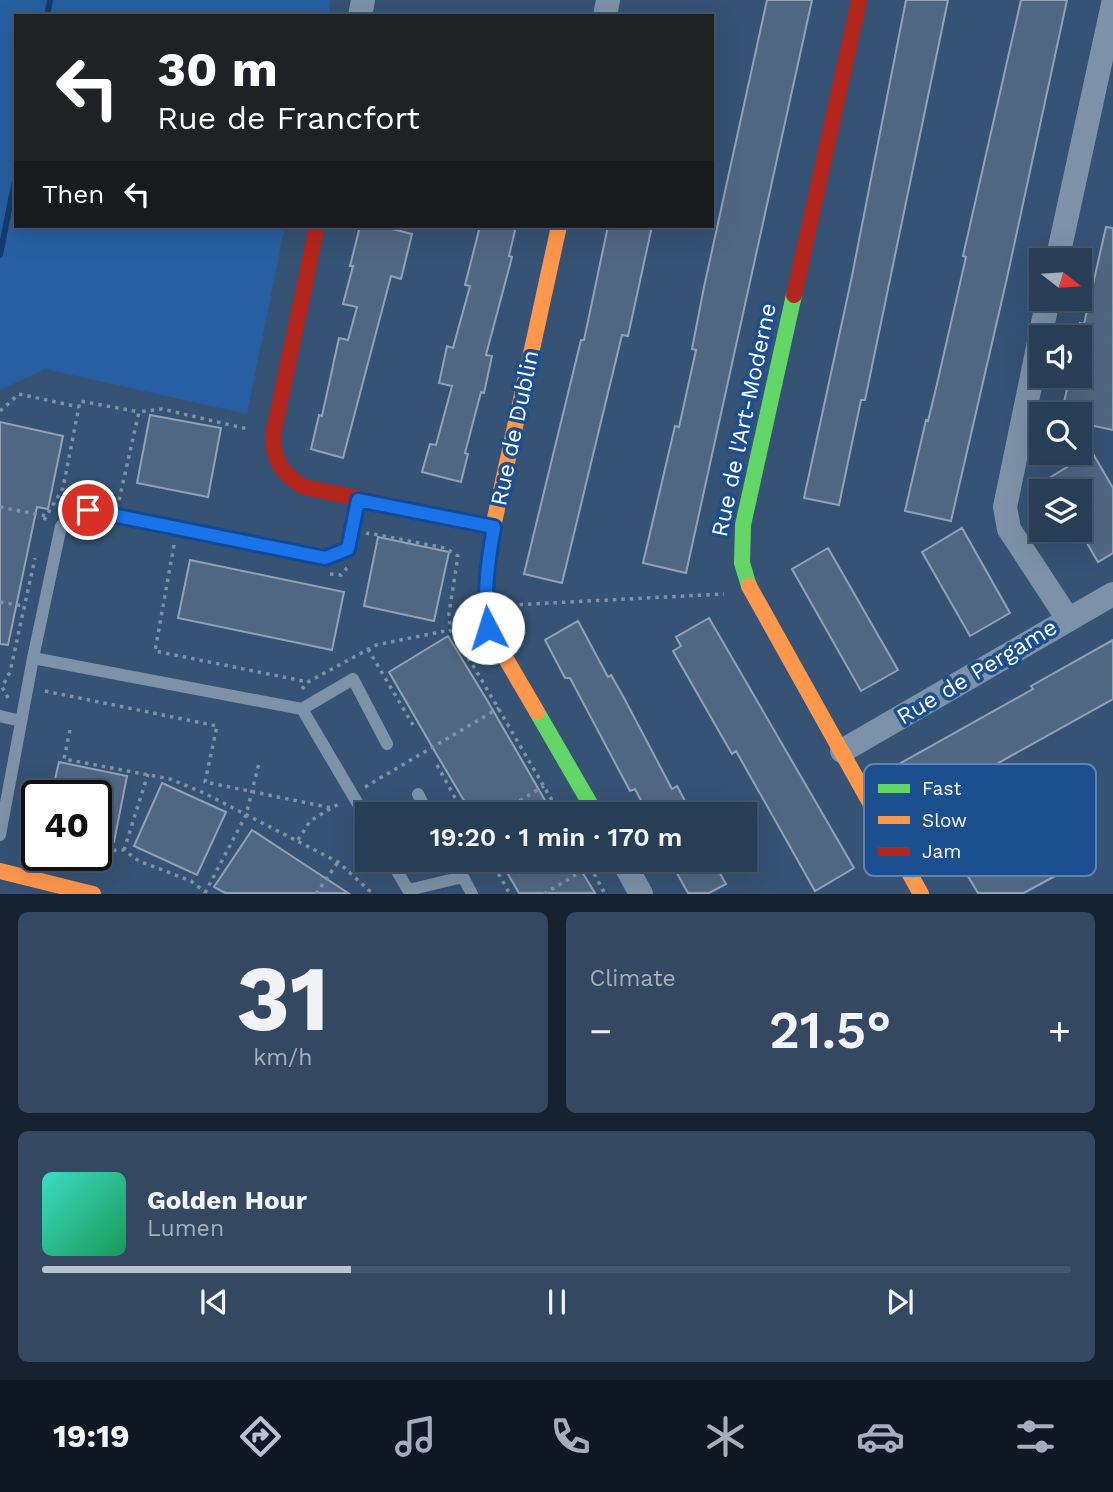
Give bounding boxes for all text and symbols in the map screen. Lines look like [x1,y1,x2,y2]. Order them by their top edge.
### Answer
text: 30 m [157,40,278,98]
icon: left [42,42,133,133]
text: Rue de Francfort [157,99,420,137]
icon: left [118,175,156,213]
text: Then [42,179,104,209]
north arrow [1029,248,1092,312]
map controls [1029,248,1092,542]
street label: Rue de l'Art-Moderne [706,301,782,539]
button: sound [1029,325,1092,388]
street label: Rue de Dublin [485,348,545,508]
button: search [1029,402,1092,465]
button: layers [1029,479,1092,542]
pin [58,480,118,540]
icon: arrive [69,491,107,529]
position arrow [451,591,525,665]
street label: Rue de Pergame [892,613,1062,731]
legend [864,764,1096,876]
text: Fast [922,777,961,800]
speed limit sign: 40 [21,780,112,871]
text: Slow [922,809,967,832]
text: 19:20 · 1 min · 170 m [430,822,682,852]
text: Jam [922,840,961,863]
text: 31 [236,945,329,1052]
text: Climate [590,965,676,992]
text: 21.5° [769,1000,891,1061]
text: − [590,1009,612,1053]
text: + [1048,1009,1071,1053]
text: km/h [253,1044,312,1071]
text: Golden Hour [147,1185,307,1215]
text: Lumen [147,1215,224,1242]
icon: previous [195,1283,233,1321]
icon: pause [538,1283,576,1321]
icon: next [881,1283,919,1321]
icon: directions [236,1412,285,1461]
icon: music [391,1412,440,1461]
icon: phone [546,1412,595,1461]
icon: climate [701,1412,750,1461]
icon: car [856,1412,905,1461]
icon: filters [1011,1412,1060,1461]
text: 19:19 [53,1417,130,1455]

